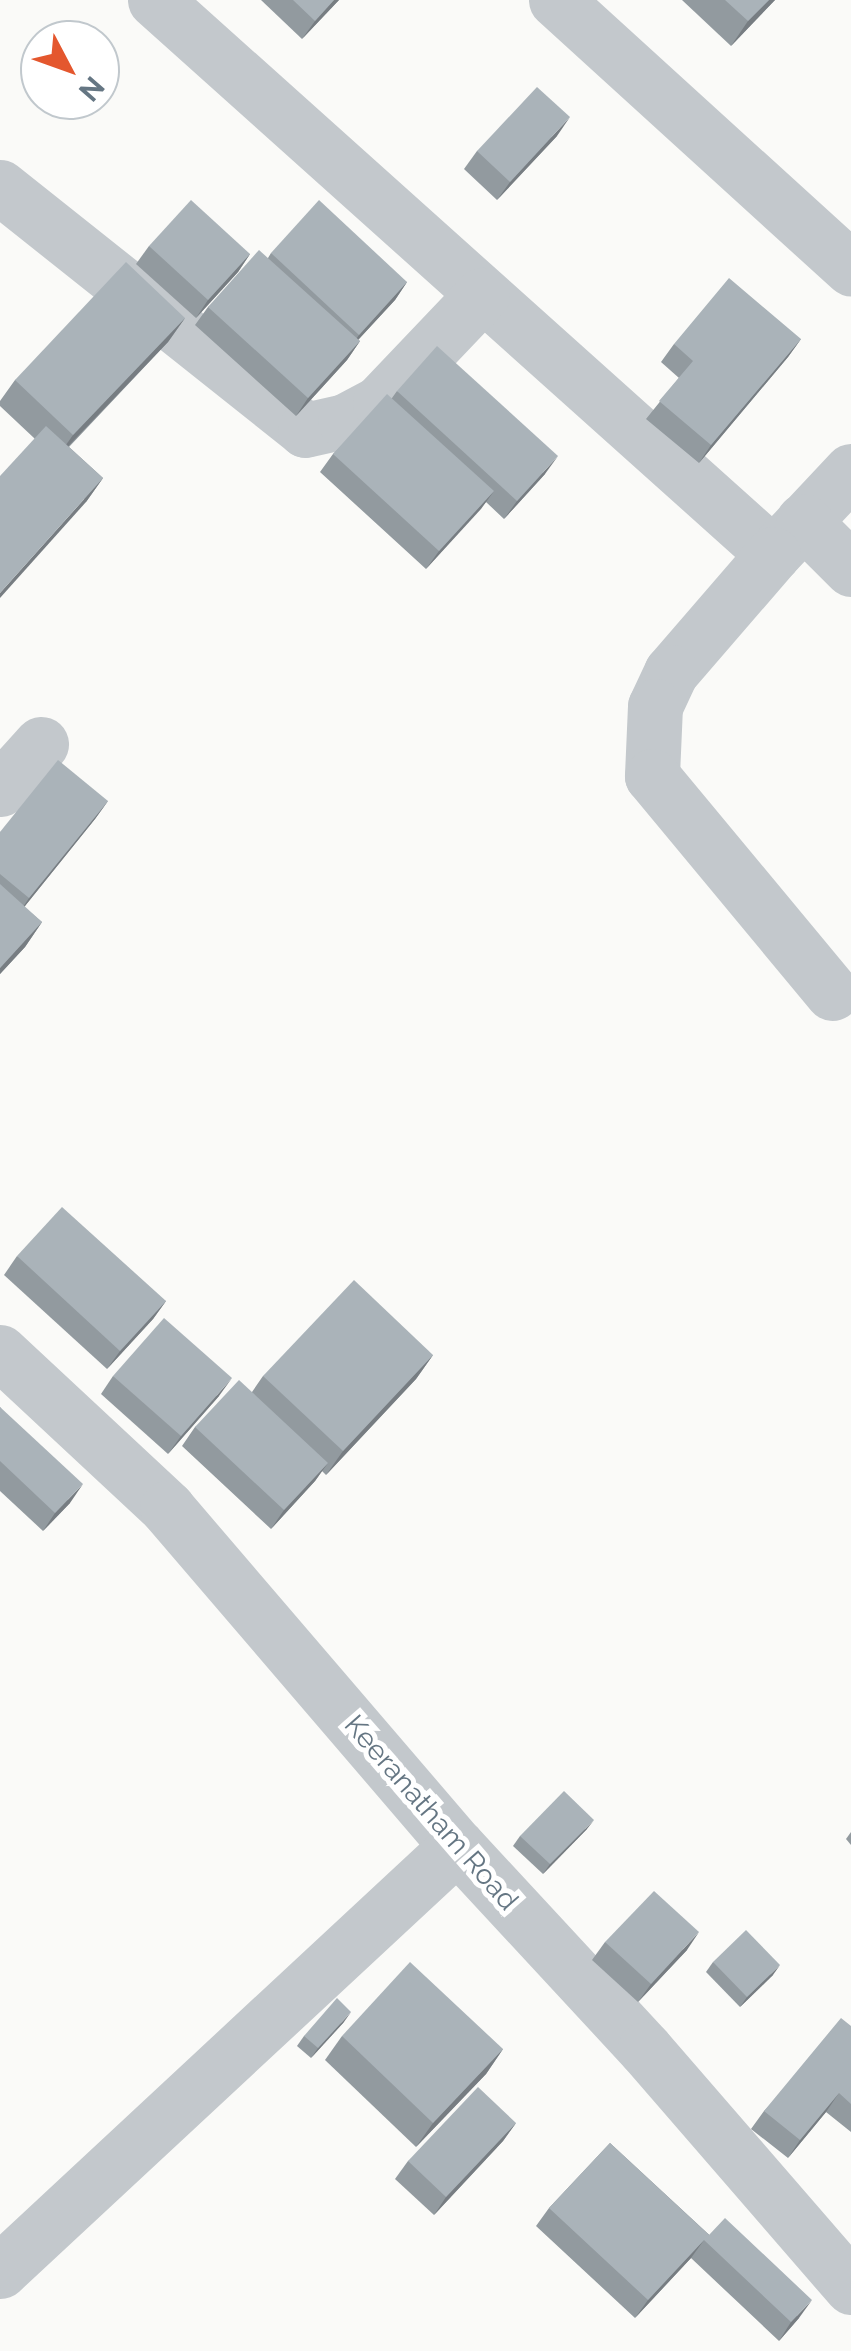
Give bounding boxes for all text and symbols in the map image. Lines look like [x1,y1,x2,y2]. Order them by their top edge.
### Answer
north arrow [20,20,120,120]
text: N [72,70,111,108]
street label: Keeranatham Road [337,1709,525,1917]

